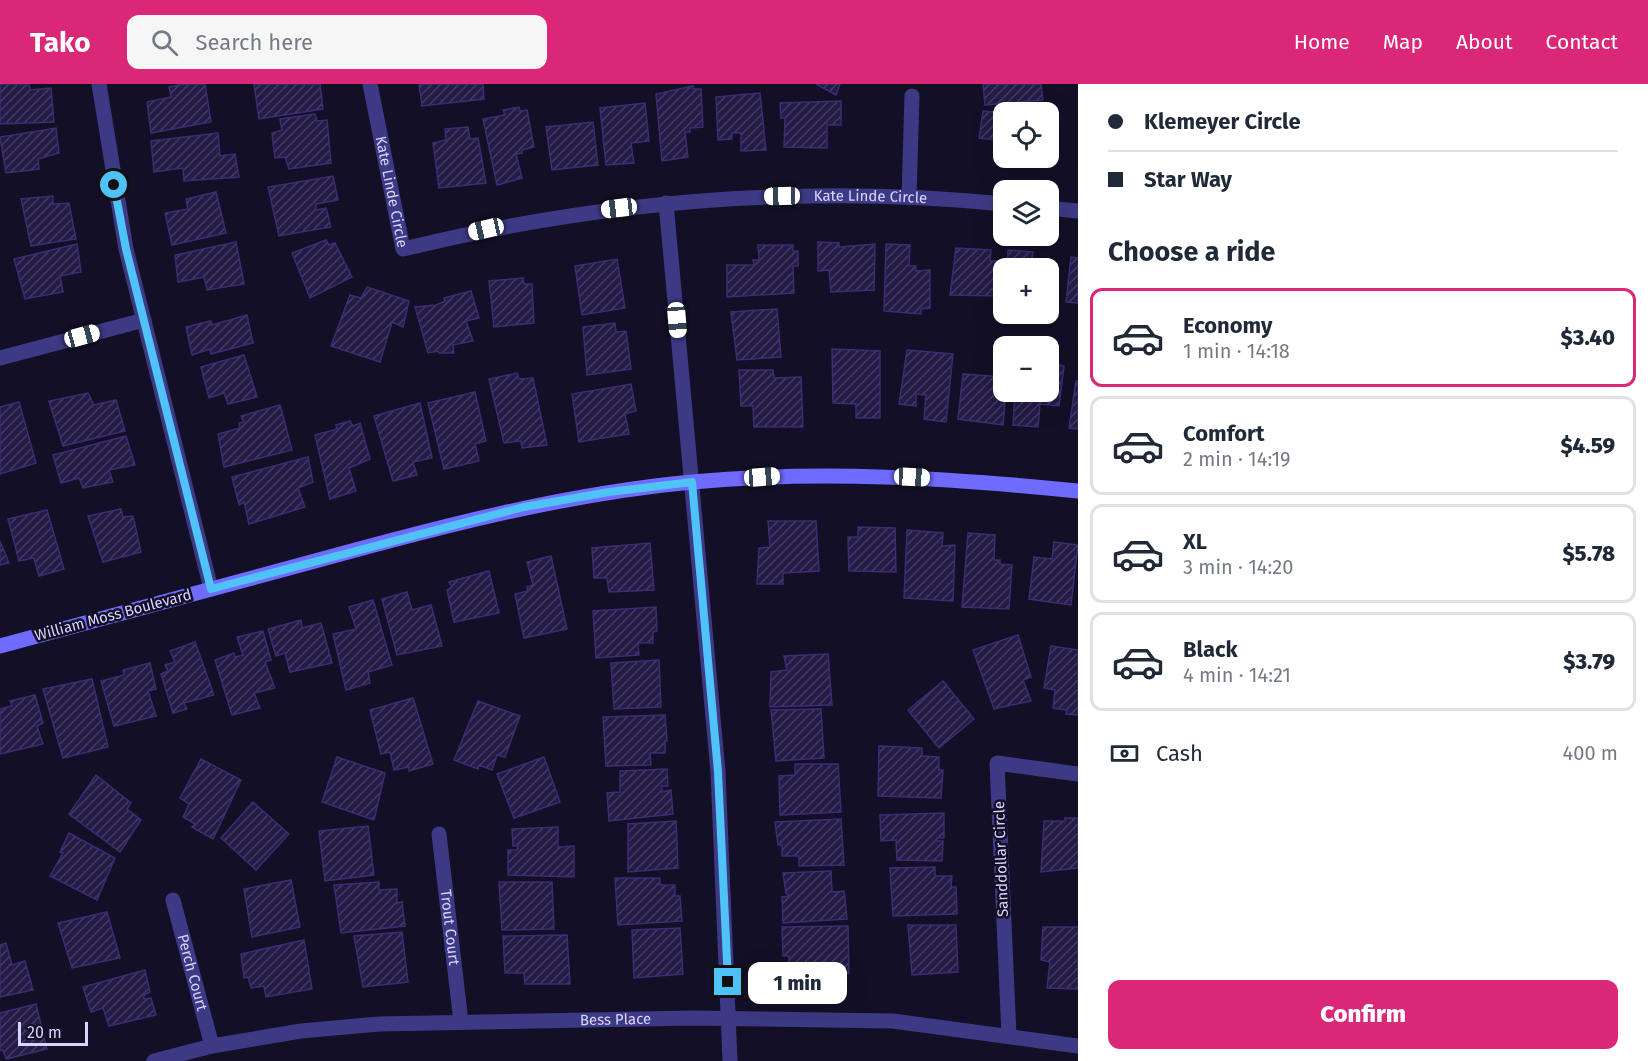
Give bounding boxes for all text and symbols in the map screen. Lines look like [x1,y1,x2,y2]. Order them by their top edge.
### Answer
search box [127,15,547,69]
text: Tako [30,26,91,59]
icon: search [148,26,181,59]
text: Search here [196,29,313,56]
text: Home [1294,29,1350,55]
text: Map [1383,29,1423,55]
text: About [1456,29,1513,55]
text: Contact [1546,29,1618,55]
map controls [993,102,1059,402]
button: locate [993,102,1059,168]
text: Klemeyer Circle [1144,108,1301,135]
street label: Kate Linde Circle [372,134,412,249]
text: Star Way [1144,166,1232,193]
route start [100,171,127,198]
button: layers [993,180,1059,246]
car [764,187,800,205]
street label: Kate Linde Circle [814,187,928,207]
car [600,197,638,219]
car [466,216,506,242]
text: Choose a ride [1108,236,1275,268]
button: + [993,258,1059,324]
car [666,301,688,339]
icon: car [1111,311,1165,365]
text: Economy [1183,312,1272,339]
car [62,323,102,349]
text: $3.40 [1561,324,1615,351]
button: − [993,336,1059,402]
text: 1 min · 14:18 [1183,339,1290,363]
icon: car [1111,419,1165,473]
text: Comfort [1183,420,1264,447]
text: $4.59 [1560,432,1615,459]
text: 2 min · 14:19 [1183,447,1291,471]
car [743,467,781,487]
car [894,467,930,487]
icon: car [1111,527,1165,581]
text: XL [1183,528,1207,555]
text: $5.78 [1562,540,1615,567]
text: 3 min · 14:20 [1183,555,1293,579]
street label: William Moss Boulevard [33,585,193,645]
icon: car [1111,635,1165,689]
text: Black [1183,636,1238,663]
text: $3.79 [1563,648,1615,675]
text: 4 min · 14:21 [1183,663,1291,687]
icon: cash [1108,737,1141,770]
text: Cash [1156,740,1203,767]
text: 400 m [1563,741,1618,765]
street label: Sanddollar Circle [990,801,1012,917]
street label: Trout Court [437,888,463,967]
street label: Perch Court [174,932,211,1013]
callout: 1 min [749,961,848,1003]
route end [714,968,741,995]
text: 1 min [774,971,821,995]
button: Confirm [1108,980,1618,1049]
street label: Bess Place [580,1010,651,1029]
scale bar [18,1019,88,1046]
text: 20 m [27,1023,62,1042]

